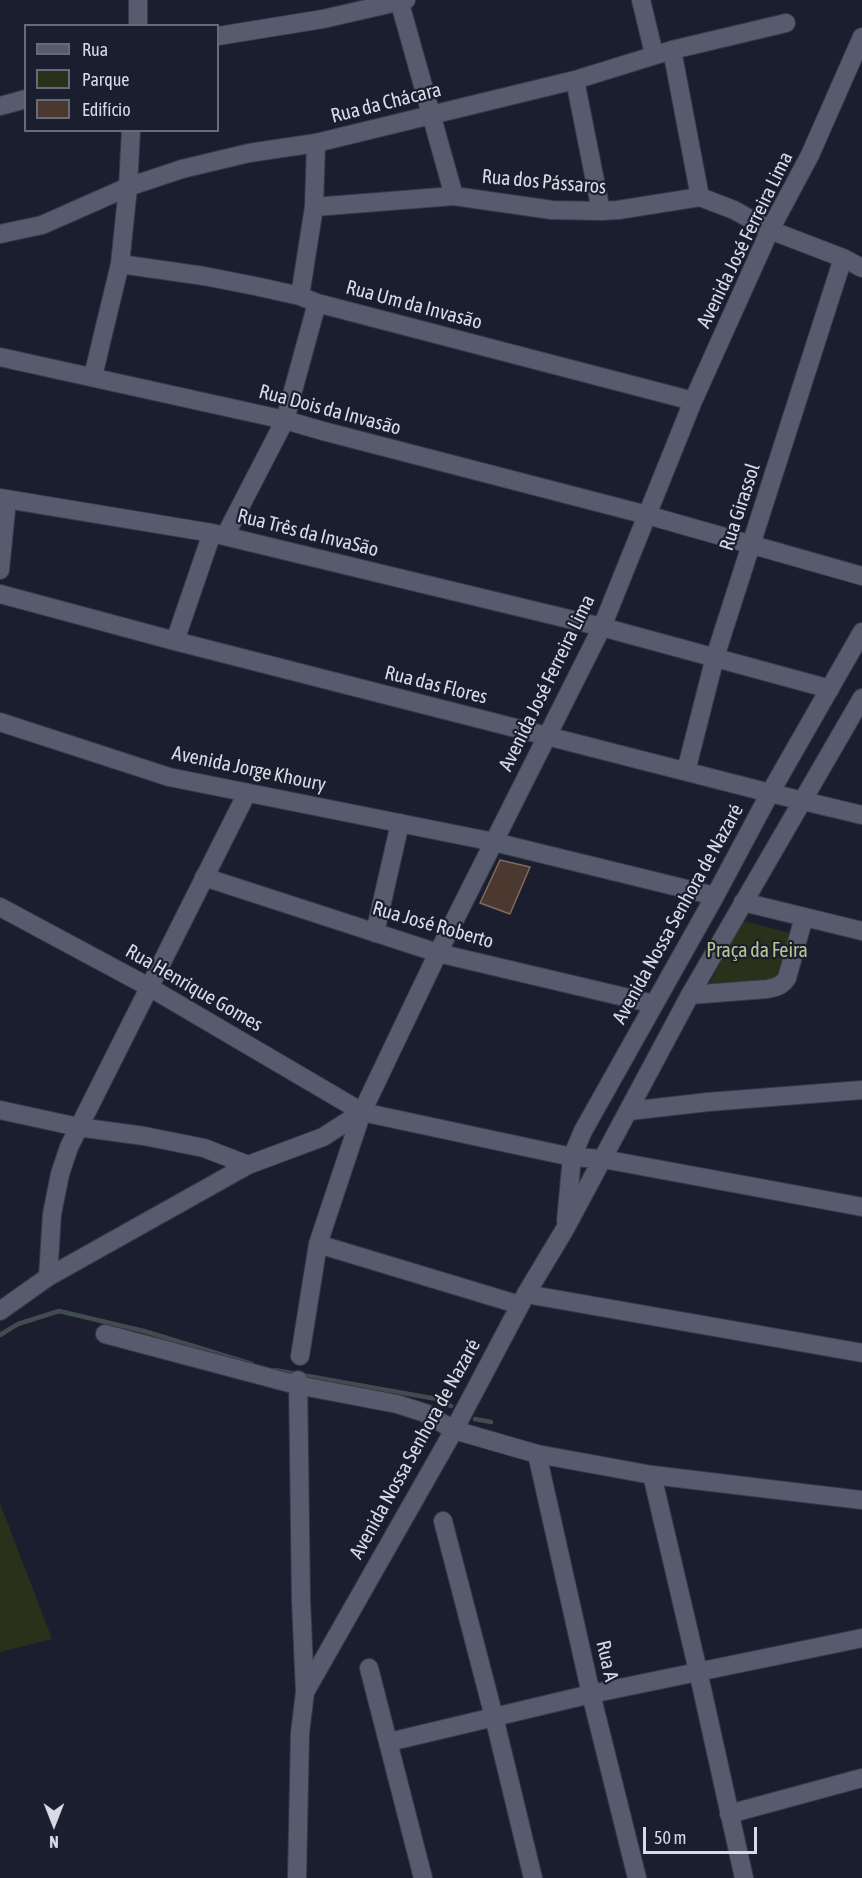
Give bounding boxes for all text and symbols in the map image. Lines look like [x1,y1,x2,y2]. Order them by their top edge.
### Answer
legend [24,24,219,132]
text: Rua [82,39,108,60]
text: Parque [82,69,130,90]
street label: Rua da Chácara [328,78,444,128]
text: Edifício [82,99,131,120]
street label: Avenida José Ferreira Lima [692,148,798,332]
street label: Rua dos Pássaros [481,165,607,199]
street label: Rua Um da Invasão [343,275,485,335]
street label: Rua Dois da Invasão [256,379,404,441]
street label: Rua Girassol [715,460,765,554]
street label: Rua Três da InvaSão [235,504,381,562]
street label: Avenida José Ferreira Lima [494,591,600,775]
street label: Rua das Flores [382,661,490,709]
street label: Avenida Jorge Khoury [170,741,328,797]
street label: Avenida Nossa Senhora de Nazaré [607,800,749,1028]
street label: Rua José Roberto [370,896,496,954]
street label: Rua Henrique Gomes [121,939,267,1037]
park label: Praça da Feira [706,939,808,963]
street label: Avenida Nossa Senhora de Nazaré [344,1335,486,1563]
street label: Rua A [591,1638,623,1684]
north arrow [24,1794,84,1854]
scale bar [646,1815,760,1853]
text: 50 m [654,1827,686,1848]
text: N [49,1833,59,1851]

